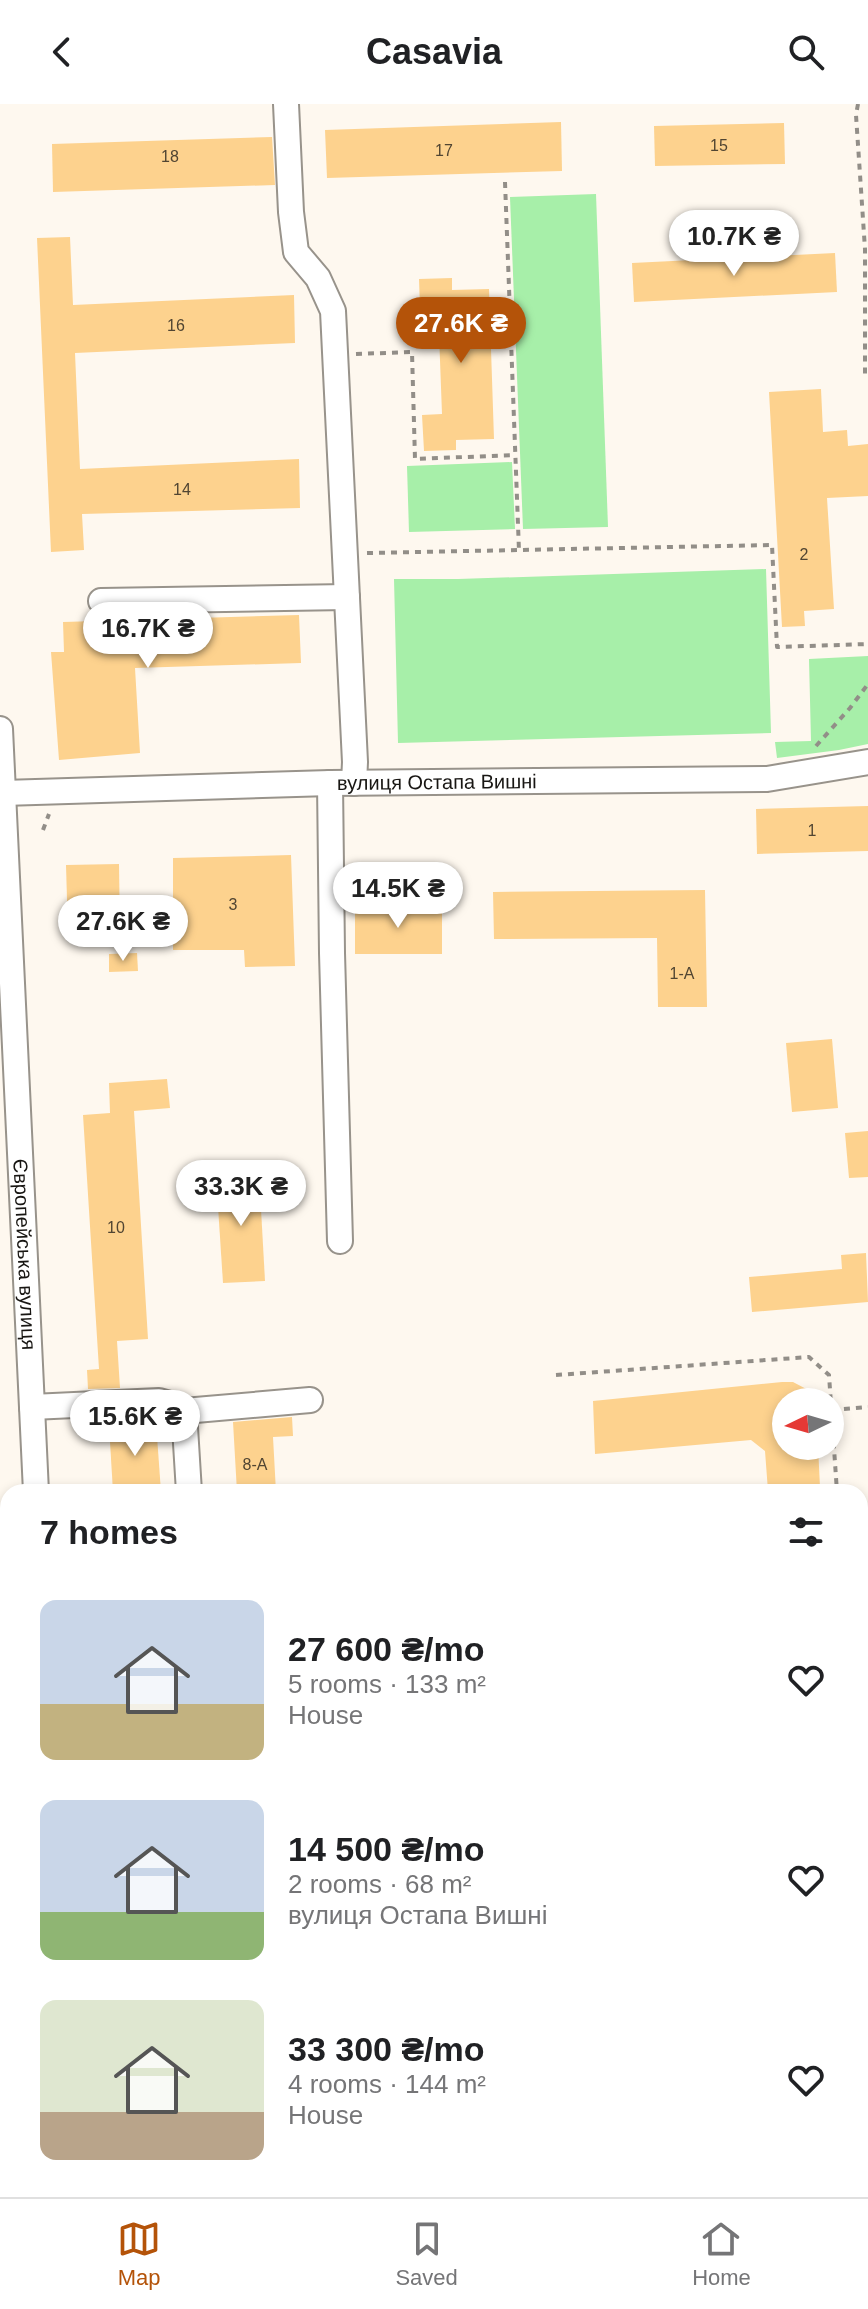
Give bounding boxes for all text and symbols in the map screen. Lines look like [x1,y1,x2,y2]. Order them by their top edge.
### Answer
icon: back [40,30,84,74]
icon: search [784,30,828,74]
text: Casavia [366,31,502,72]
house number: 15 [710,137,728,154]
house number: 17 [435,142,453,159]
house number: 18 [161,148,179,165]
pin: 10.7K ₴ [660,210,808,278]
text: 10.7K ₴ [687,221,781,251]
pin: 27.6K ₴ [387,297,535,365]
text: 27.6K ₴ [414,308,508,338]
house number: 16 [167,317,185,334]
house number: 14 [173,481,191,498]
house number: 2 [800,546,809,563]
pin: 16.7K ₴ [74,602,222,670]
text: 16.7K ₴ [101,613,195,643]
street label: вулиця Остапа Вишні [337,770,537,794]
house number: 1 [808,822,817,839]
pin: 14.5K ₴ [324,862,472,930]
text: 14.5K ₴ [351,873,445,903]
pin: 27.6K ₴ [49,895,197,963]
house number: 3 [229,896,238,913]
text: 27.6K ₴ [76,906,170,936]
house number: 1-А [670,965,695,982]
street label: Європейська вулиця [9,1158,40,1351]
pin: 33.3K ₴ [167,1160,315,1228]
text: 33.3K ₴ [194,1171,288,1201]
house number: 10 [107,1219,125,1236]
north arrow [772,1388,844,1460]
map controls [772,1388,844,1460]
pin: 15.6K ₴ [61,1390,209,1458]
text: 15.6K ₴ [88,1401,182,1431]
house number: 8-А [243,1456,268,1473]
icon: filters [784,1510,828,1554]
text: 7 homes [40,1513,178,1551]
text: 27 600 ₴/mo [288,1630,485,1668]
icon: home [104,1632,200,1728]
icon: heart [784,1658,828,1702]
text: 5 rooms · 133 m² [288,1669,486,1699]
text: House [288,1700,363,1730]
text: 14 500 ₴/mo [288,1830,485,1868]
icon: home [104,1832,200,1928]
icon: heart [784,1858,828,1902]
text: 2 rooms · 68 m² [288,1869,472,1899]
text: вулиця Остапа Вишні [288,1900,547,1930]
text: 33 300 ₴/mo [288,2030,485,2068]
icon: home [104,2032,200,2128]
icon: heart [784,2058,828,2102]
text: 4 rooms · 144 m² [288,2069,486,2099]
text: House [288,2100,363,2130]
tab: Map [117,2217,161,2291]
tab: Saved [395,2217,458,2291]
tab: Home [692,2217,751,2291]

